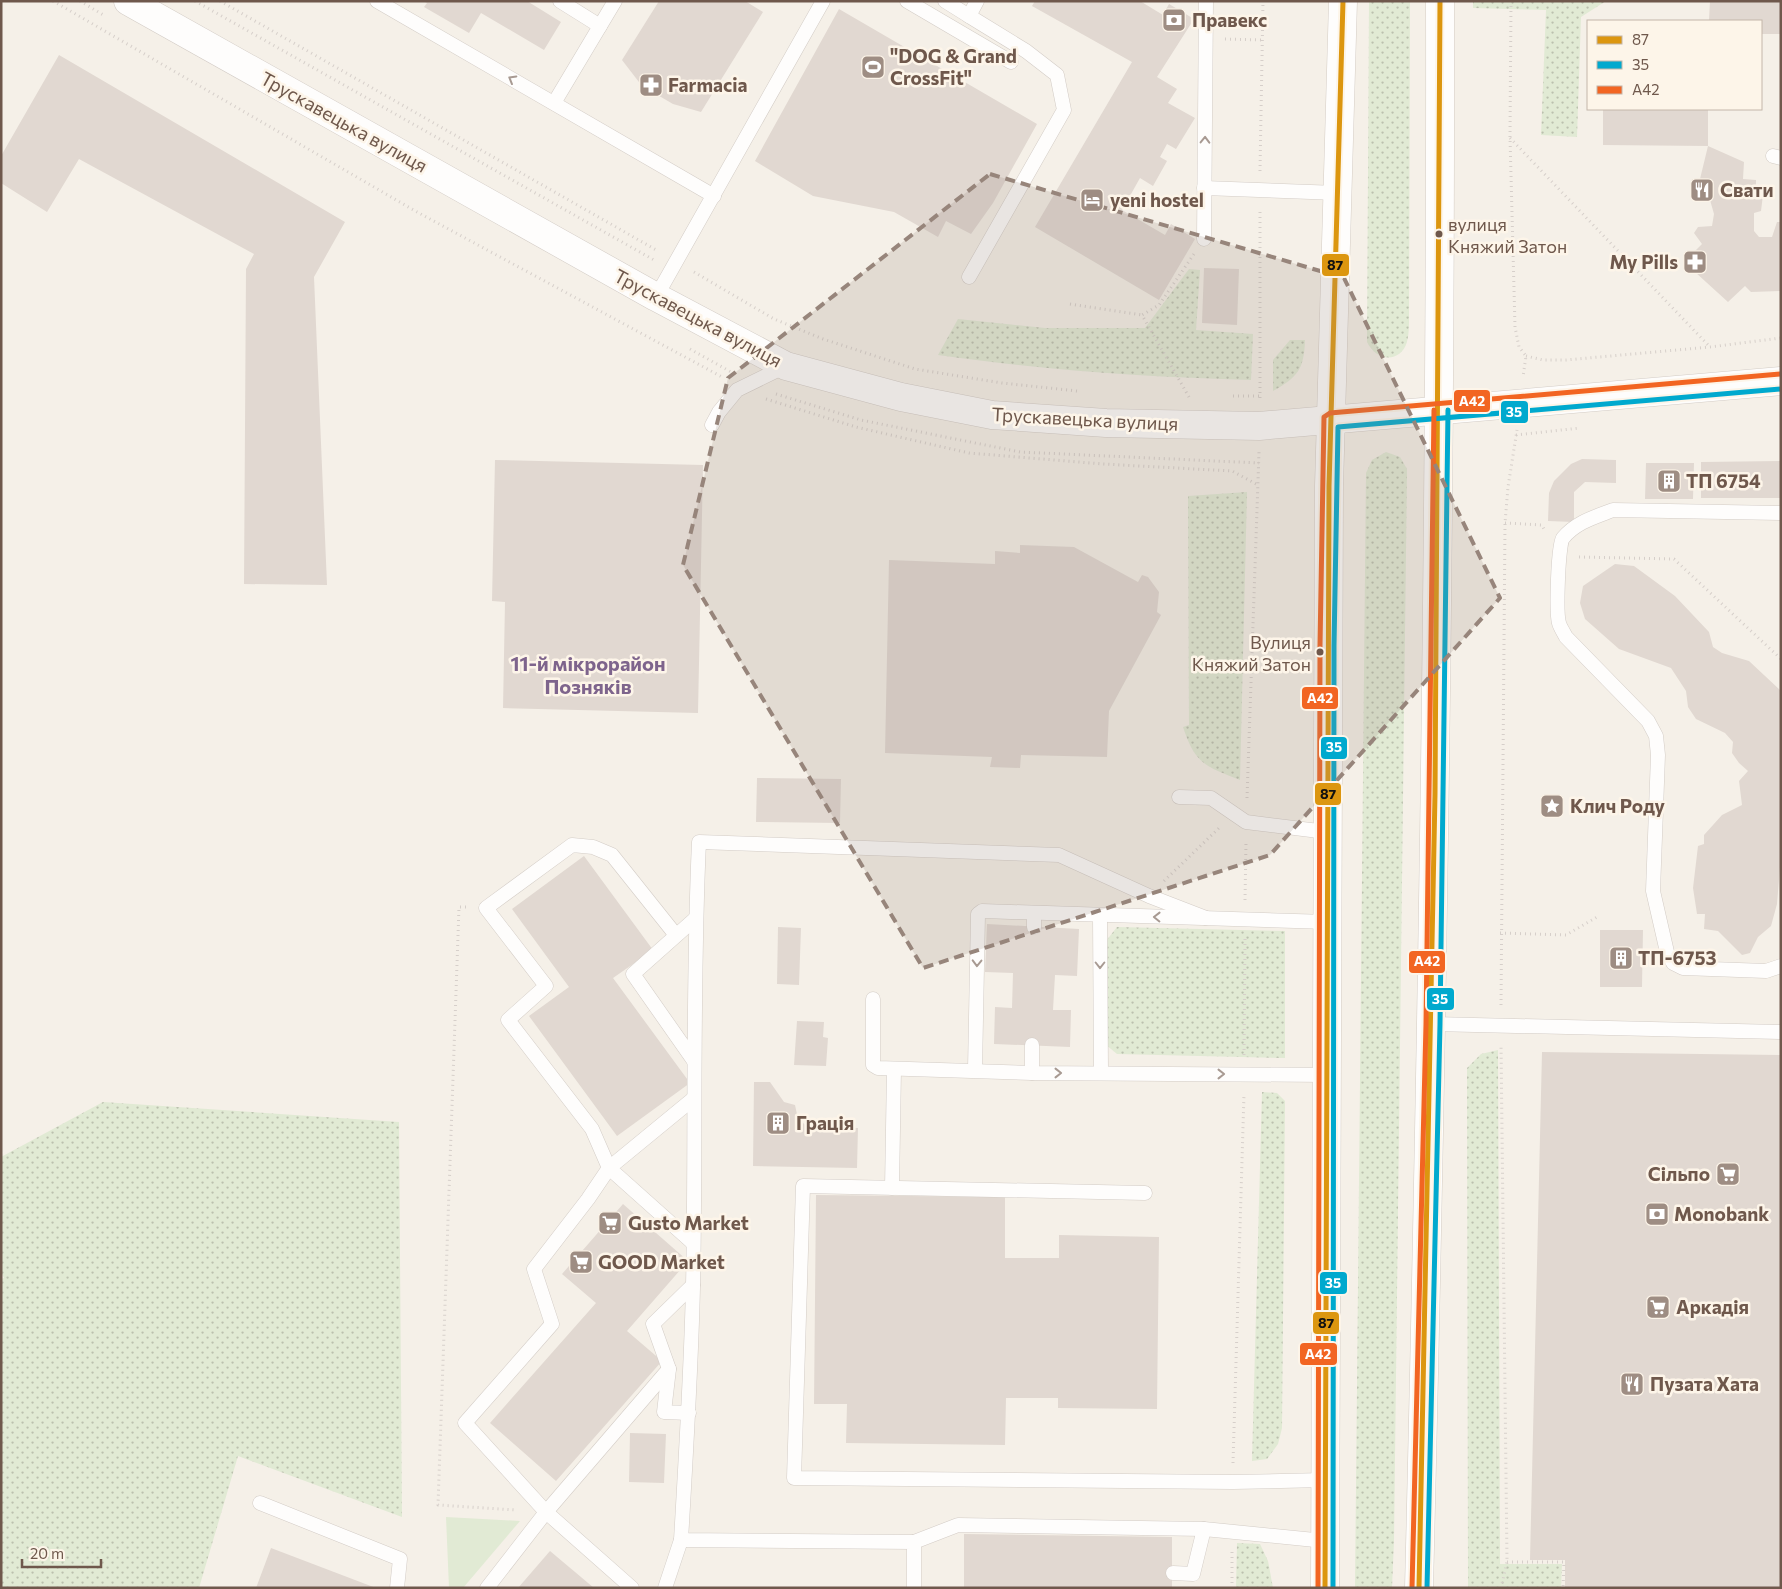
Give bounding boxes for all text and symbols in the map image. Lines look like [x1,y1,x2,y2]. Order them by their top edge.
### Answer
bank icon: Правекс [1161,7,1187,33]
place label: Правекс [1192,8,1267,31]
legend [1587,20,1762,110]
text: 87 [1632,30,1649,48]
place label: "DOG & Grand CrossFit" [890,44,1017,89]
sports icon: "DOG & Grand CrossFit" [860,54,886,80]
text: 35 [1632,55,1649,73]
street label: Трускавецька вулиця [257,66,432,177]
pharmacy icon: Farmacia [638,72,664,98]
place label: Farmacia [668,73,748,96]
one-way arrow [509,75,518,85]
text: А42 [1632,80,1659,98]
one-way arrow [1200,135,1210,143]
restaurant icon: Свати [1689,177,1715,203]
place label: Свати [1720,178,1774,201]
hotel icon: yeni hostel [1079,187,1105,213]
place label: yeni hostel [1110,188,1204,211]
place label: вулиця Княжий Затон [1448,213,1567,257]
marker: вулиця Княжий Затон [1434,229,1444,239]
pharmacy icon: My Pills [1682,249,1708,275]
place label: My Pills [1609,250,1678,273]
line badge: 87 [1321,253,1350,277]
text: 87 [1327,256,1343,273]
street label: Трускавецька вулиця [610,263,786,372]
line badge: А42 [1453,389,1491,413]
text: А42 [1459,392,1485,409]
line badge: 35 [1500,400,1529,424]
street label: Трускавецька вулиця [991,402,1179,435]
text: 35 [1506,403,1522,420]
building icon: ТП 6754 [1656,468,1682,494]
place label: ТП 6754 [1686,469,1761,492]
place label: Вулиця Княжий Затон [1192,631,1311,675]
marker: Вулиця Княжий Затон [1315,647,1325,657]
district label: 11-й мікрорайон Позняків [511,651,666,698]
line badge: А42 [1301,686,1339,710]
text: А42 [1307,689,1333,706]
line badge: 35 [1320,736,1348,760]
text: 35 [1326,738,1342,755]
line badge: 87 [1314,782,1342,806]
text: 87 [1320,785,1336,802]
place icon: Клич Роду [1539,793,1565,819]
place label: Клич Роду [1570,794,1666,817]
one-way arrow [1153,912,1160,922]
building icon: ТП-6753 [1608,945,1634,971]
place label: ТП-6753 [1638,946,1717,969]
line badge: А42 [1408,950,1446,974]
text: А42 [1414,952,1440,969]
one-way arrow [972,960,982,967]
one-way arrow [1095,961,1105,969]
line badge: 35 [1426,987,1455,1011]
text: 35 [1432,990,1448,1007]
one-way arrow [1055,1068,1063,1078]
one-way arrow [1218,1069,1225,1079]
building icon: Грація [765,1110,791,1136]
place label: Грація [796,1111,854,1134]
supermarket icon: Сільпо [1715,1161,1741,1187]
place label: Сільпо [1648,1162,1710,1185]
bank icon: Monobank [1644,1201,1670,1227]
place label: Monobank [1674,1202,1769,1225]
supermarket icon: Gusto Market [597,1210,623,1236]
place label: Gusto Market [628,1211,749,1234]
supermarket icon: GOOD Market [568,1249,594,1275]
place label: GOOD Market [598,1250,725,1273]
line badge: 35 [1319,1271,1348,1295]
text: 35 [1325,1274,1341,1291]
supermarket icon: Аркадія [1645,1294,1671,1320]
place label: Аркадія [1676,1295,1749,1318]
line badge: 87 [1312,1311,1340,1335]
text: 87 [1318,1314,1334,1331]
line badge: А42 [1299,1342,1338,1366]
text: А42 [1305,1345,1331,1362]
restaurant icon: Пузата Хата [1619,1371,1645,1397]
place label: Пузата Хата [1650,1372,1759,1395]
scale bar [22,1536,101,1568]
text: 20 m [30,1544,64,1562]

